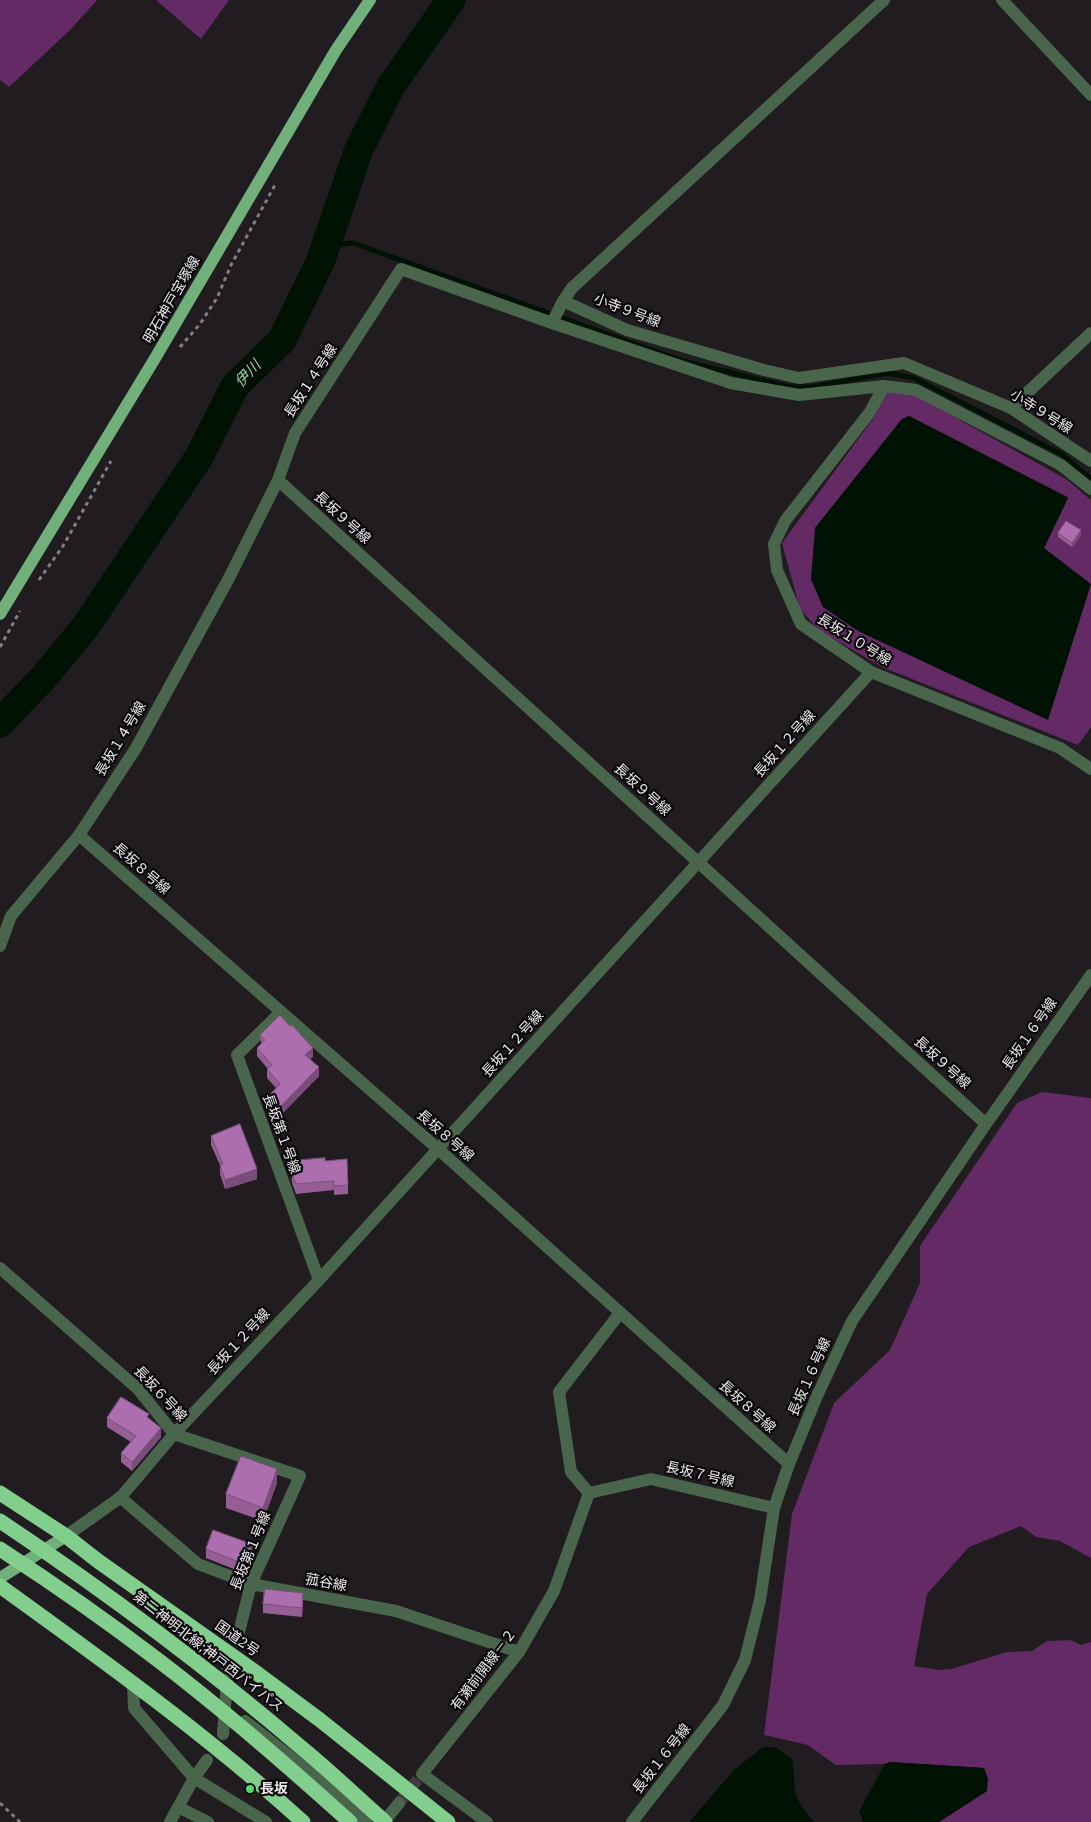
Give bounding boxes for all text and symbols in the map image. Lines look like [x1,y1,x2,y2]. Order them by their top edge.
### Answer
street label: 明石神戸宝塚線 [140,253,204,347]
street label: 小寺９号線 [591,291,663,331]
street label: 長坂１４号線 [281,341,341,421]
water label: 伊川 [231,357,265,391]
street label: 小寺９号線 [1007,386,1075,438]
street label: 長坂９号線 [310,488,374,548]
street label: 長坂１０号線 [814,611,894,669]
street label: 長坂１４号線 [92,699,150,779]
street label: 長坂１２号線 [751,707,819,781]
street label: 長坂９号線 [610,760,674,820]
street label: 長坂８号線 [109,840,173,898]
street label: 長坂１６号線 [999,995,1061,1073]
street label: 長坂１２号線 [479,1007,547,1081]
street label: 長坂９号線 [910,1033,974,1093]
street label: 長坂第１号線 [259,1092,303,1176]
street label: 長坂８号線 [413,1107,477,1165]
street label: 長坂１２号線 [204,1306,274,1378]
street label: 長坂１６号線 [785,1335,835,1419]
street label: 長坂６号線 [130,1363,190,1425]
street label: 長坂８号線 [715,1377,779,1437]
street label: 長坂７号線 [664,1459,736,1491]
street label: 長坂第１号線 [227,1509,275,1593]
street label: 菰谷線 [304,1571,348,1595]
street label: 第二神明北線;神戸西バイパス [130,1588,286,1716]
street label: 国道2号 [212,1618,262,1660]
street label: 有瀬前開線－２ [448,1626,520,1714]
street label: 長坂１６号線 [630,1721,694,1797]
place label: 長坂 [260,1781,288,1797]
marker: 長坂 [244,1783,256,1795]

